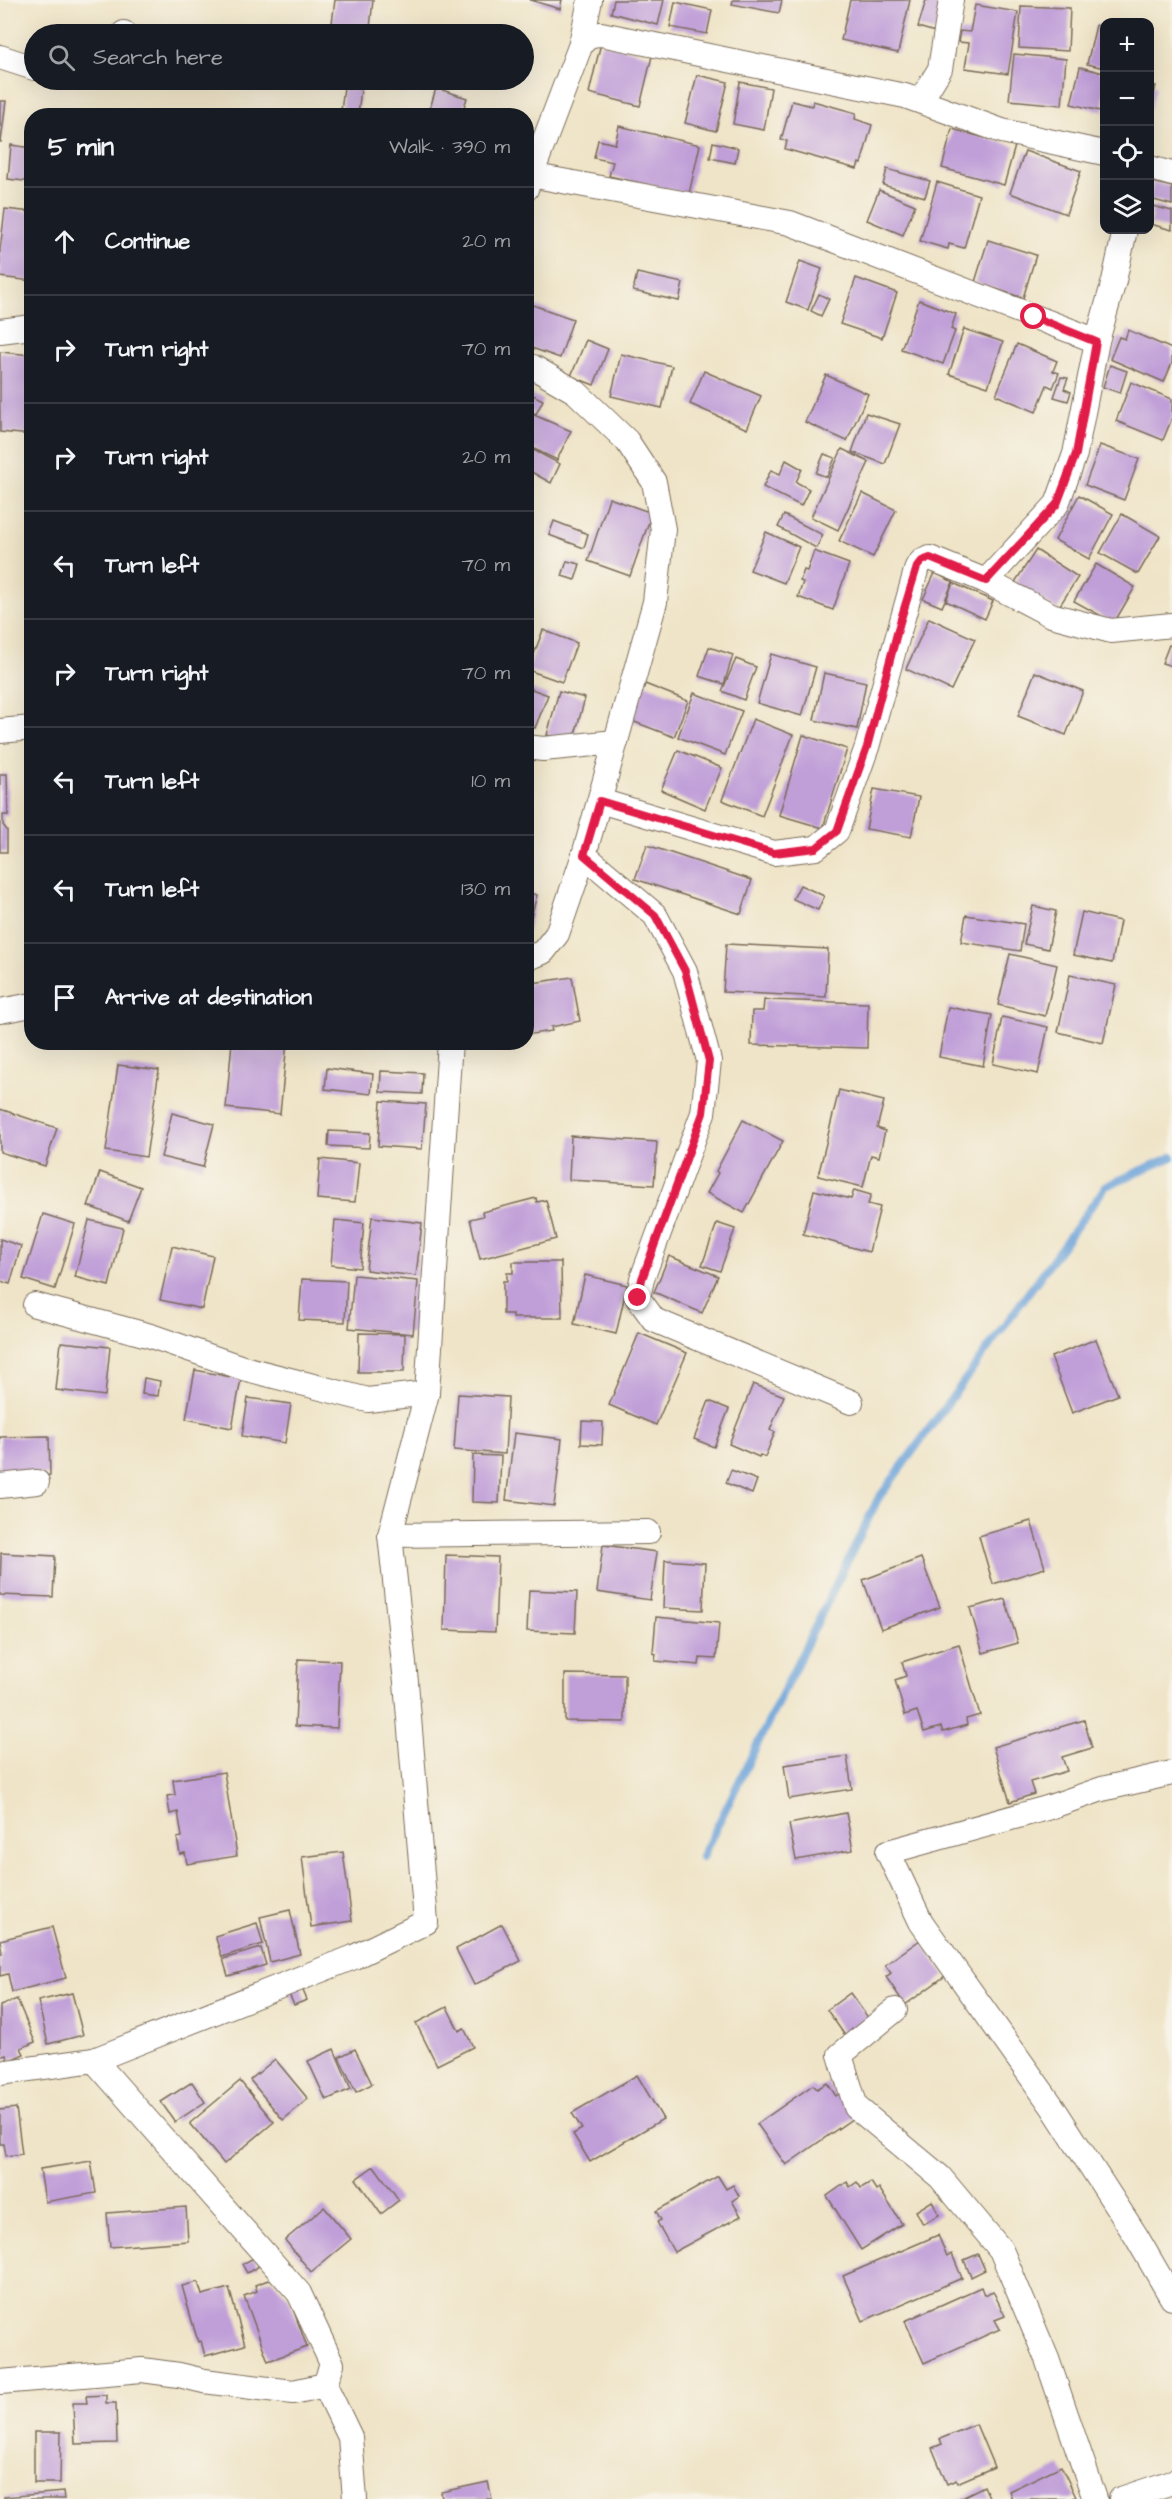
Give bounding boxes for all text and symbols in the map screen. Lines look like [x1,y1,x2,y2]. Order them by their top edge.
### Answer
map controls [1100,18,1154,234]
button: + [1100,18,1154,72]
search box [24,24,534,90]
icon: search [45,41,78,74]
text: Search here [93,42,223,73]
button: − [1100,72,1154,126]
button: locate [1100,126,1154,180]
text: 5 min [48,129,114,165]
text: Walk · 390 m [389,133,510,161]
button: layers [1100,180,1154,234]
icon: ahead [48,225,81,258]
text: Continue [105,226,190,257]
text: 20 m [462,227,510,255]
route start [1020,303,1046,329]
icon: right [48,333,81,366]
text: Turn right [105,334,208,365]
text: 70 m [462,335,510,363]
icon: right [48,441,81,474]
text: Turn right [105,442,208,473]
text: 20 m [462,443,510,471]
icon: left [48,549,81,582]
text: Turn left [105,550,199,581]
text: 70 m [462,551,510,579]
icon: right [48,657,81,690]
text: Turn right [105,658,208,689]
text: 70 m [462,659,510,687]
icon: left [48,765,81,798]
text: Turn left [105,766,199,797]
text: 10 m [471,767,510,795]
icon: left [48,873,81,906]
text: Turn left [105,874,199,905]
text: 130 m [461,875,510,903]
icon: arrive [48,981,81,1014]
text: Arrive at destination [105,982,312,1013]
route end [624,1284,650,1310]

